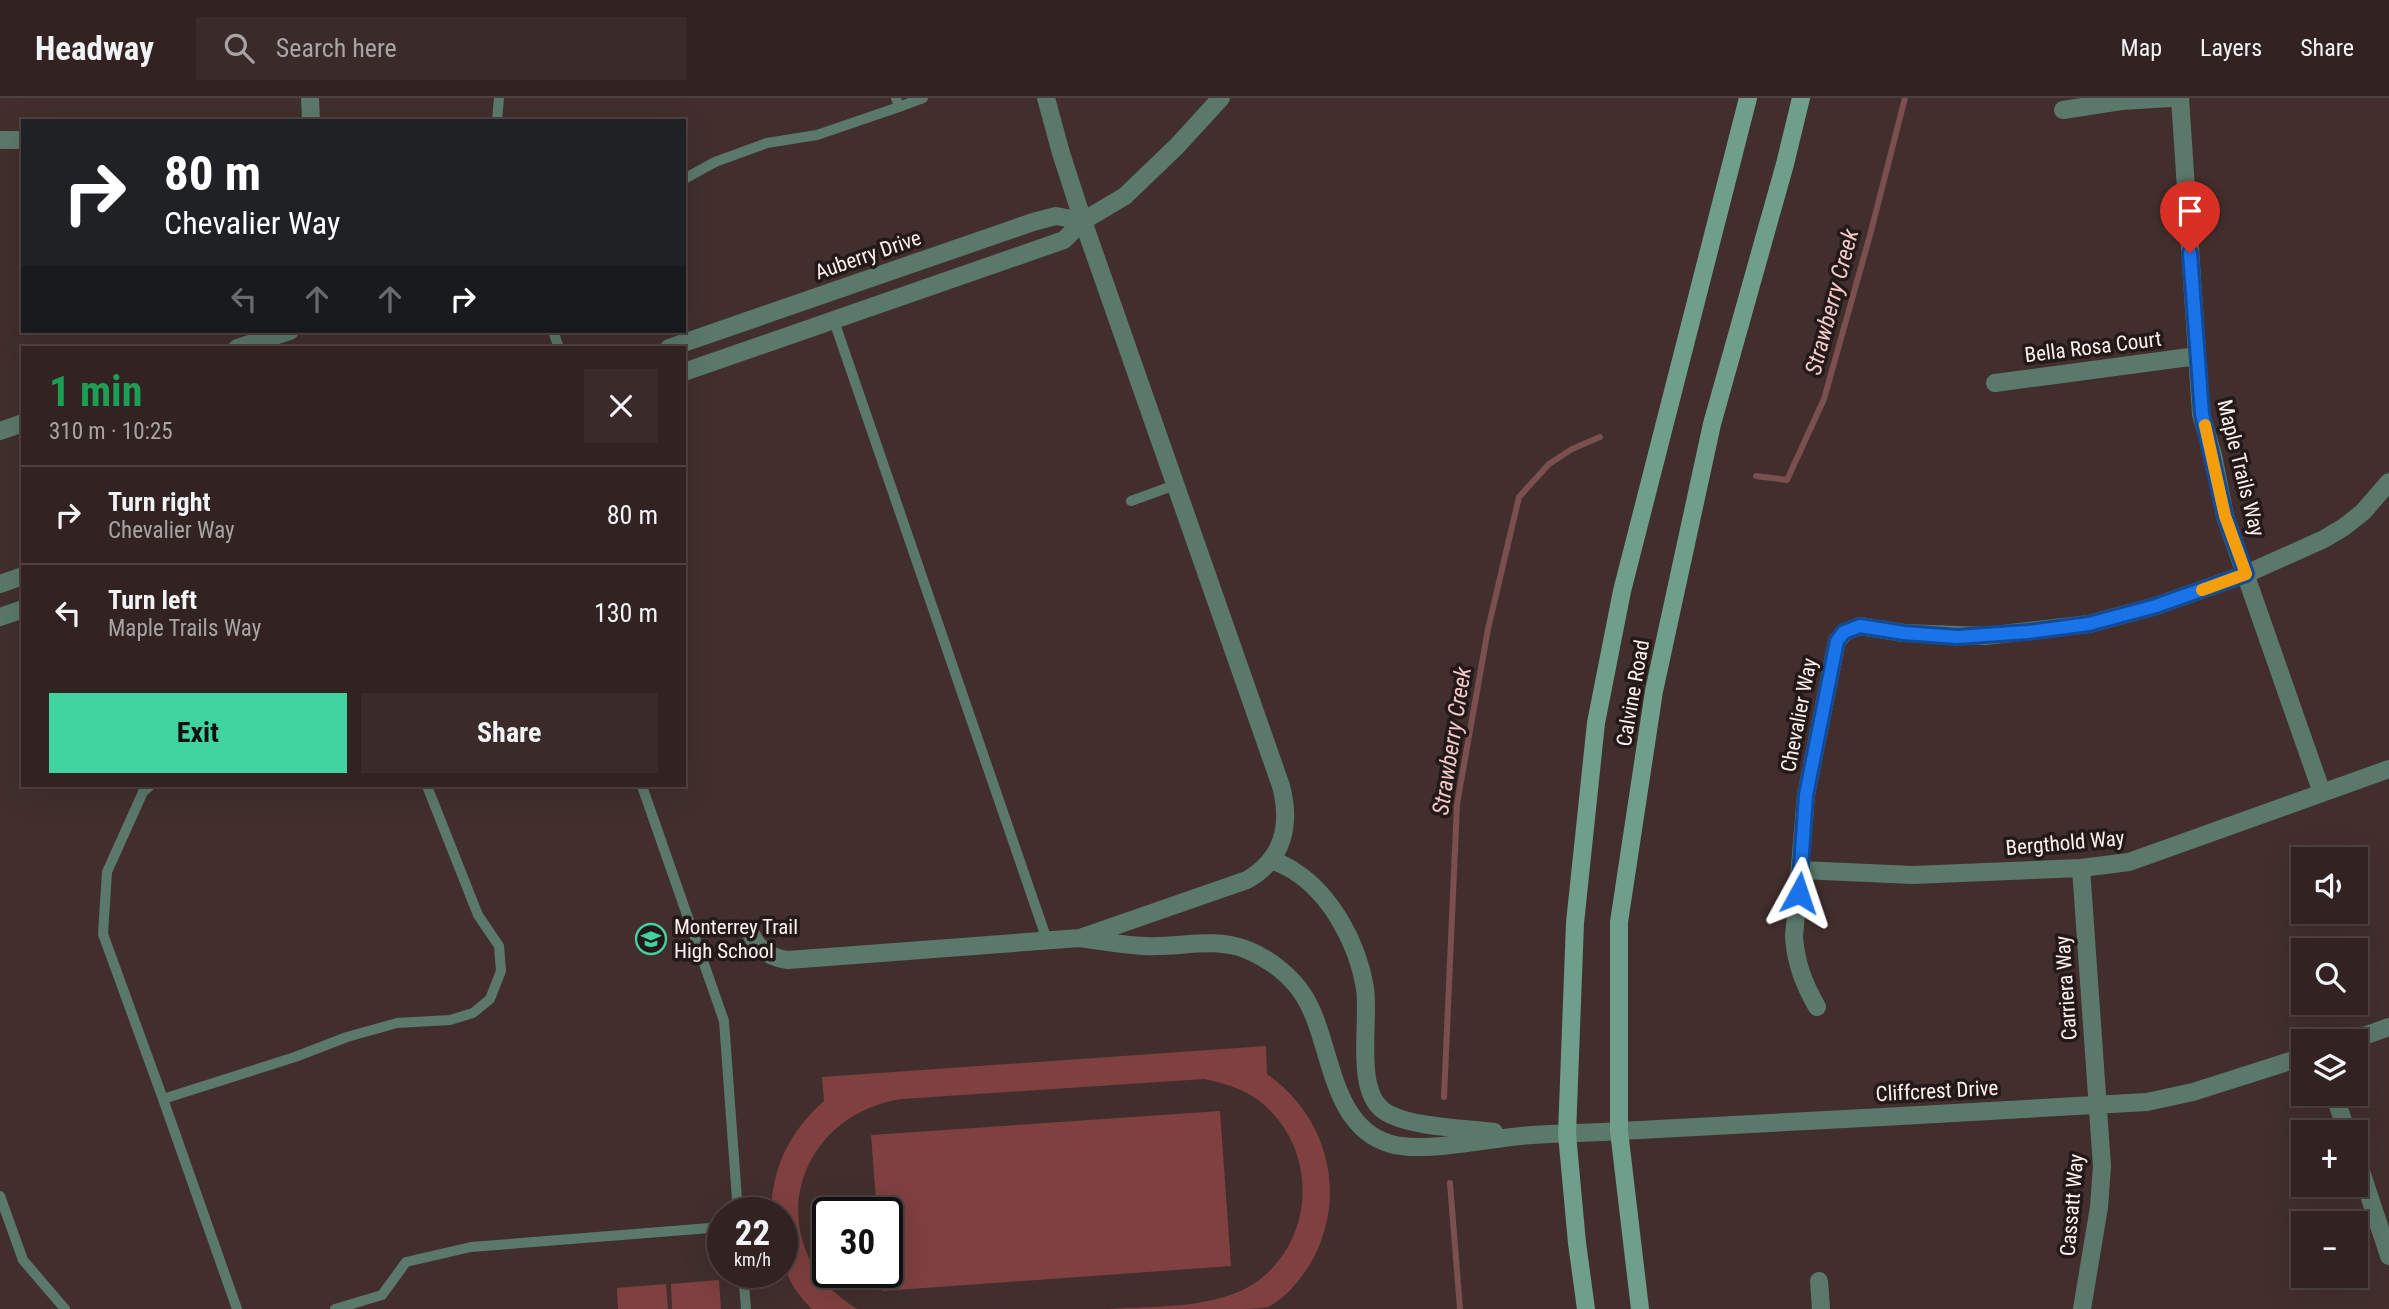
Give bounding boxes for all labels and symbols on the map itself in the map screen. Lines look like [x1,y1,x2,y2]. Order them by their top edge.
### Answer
pin [2160,181,2220,253]
water label: Strawberry Creek [1800,225,1865,378]
street label: Auberry Drive [812,226,924,284]
street label: Bella Rosa Court [2023,327,2163,367]
street label: Maple Trails Way [2212,397,2270,539]
street label: Calvine Road [1612,638,1654,748]
street label: Chevalier Way [1776,656,1822,774]
water label: Strawberry Creek [1427,664,1477,817]
street label: Bergthold Way [2005,826,2126,860]
position arrow [1762,856,1836,930]
place label: Monterrey Trail High School [674,915,798,963]
school or university icon: Monterrey Trail High School [634,922,668,956]
street label: Carriera Way [2050,935,2082,1041]
street label: Cliffcrest Drive [1875,1076,1999,1106]
street label: Cassatt Way [2056,1153,2088,1257]
speed limit sign: 30 [812,1197,903,1288]

